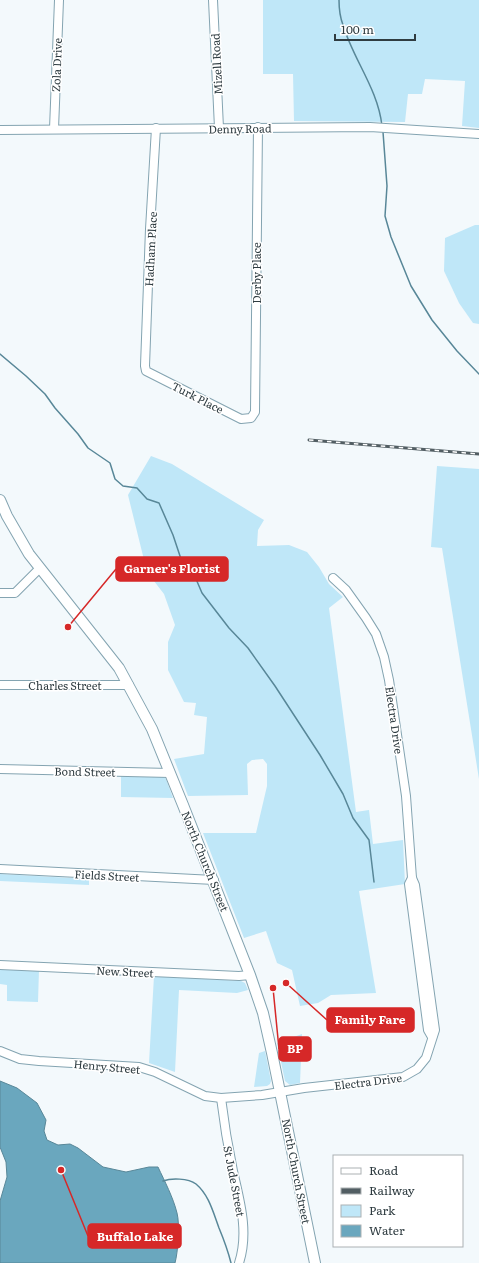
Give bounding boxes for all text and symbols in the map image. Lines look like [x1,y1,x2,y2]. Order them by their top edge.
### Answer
scale bar [335,16,415,42]
text: 100 m [341,20,374,38]
street label: Mizell Road [206,32,226,95]
street label: Zola Drive [47,37,65,92]
street label: Denny Road [208,119,272,137]
street label: Hadham Place [140,211,160,287]
street label: Derby Place [248,242,264,304]
street label: Turk Place [169,377,227,417]
callout: Garner's Florist [116,557,228,581]
text: Garner's Florist [124,559,221,577]
street label: Charles Street [28,677,102,693]
street label: Electra Drive [382,685,408,755]
street label: Bond Street [54,762,116,780]
street label: North Church Street [179,808,234,914]
street label: Fields Street [74,865,140,885]
street label: New Street [96,962,155,981]
callout: Family Fare [327,1008,414,1032]
text: Family Fare [334,1010,406,1028]
callout: BP [279,1037,311,1061]
text: BP [287,1039,303,1057]
street label: Henry Street [73,1055,142,1077]
street label: Electra Drive [333,1069,403,1093]
street label: North Church Street [279,1117,315,1226]
street label: St Jude Street [220,1144,250,1218]
legend [333,1155,463,1247]
text: Road [369,1161,399,1179]
text: Railway [369,1181,415,1199]
text: Park [369,1201,396,1219]
text: Water [369,1221,405,1239]
callout: Buffalo Lake [88,1224,181,1248]
text: Buffalo Lake [97,1227,173,1245]

